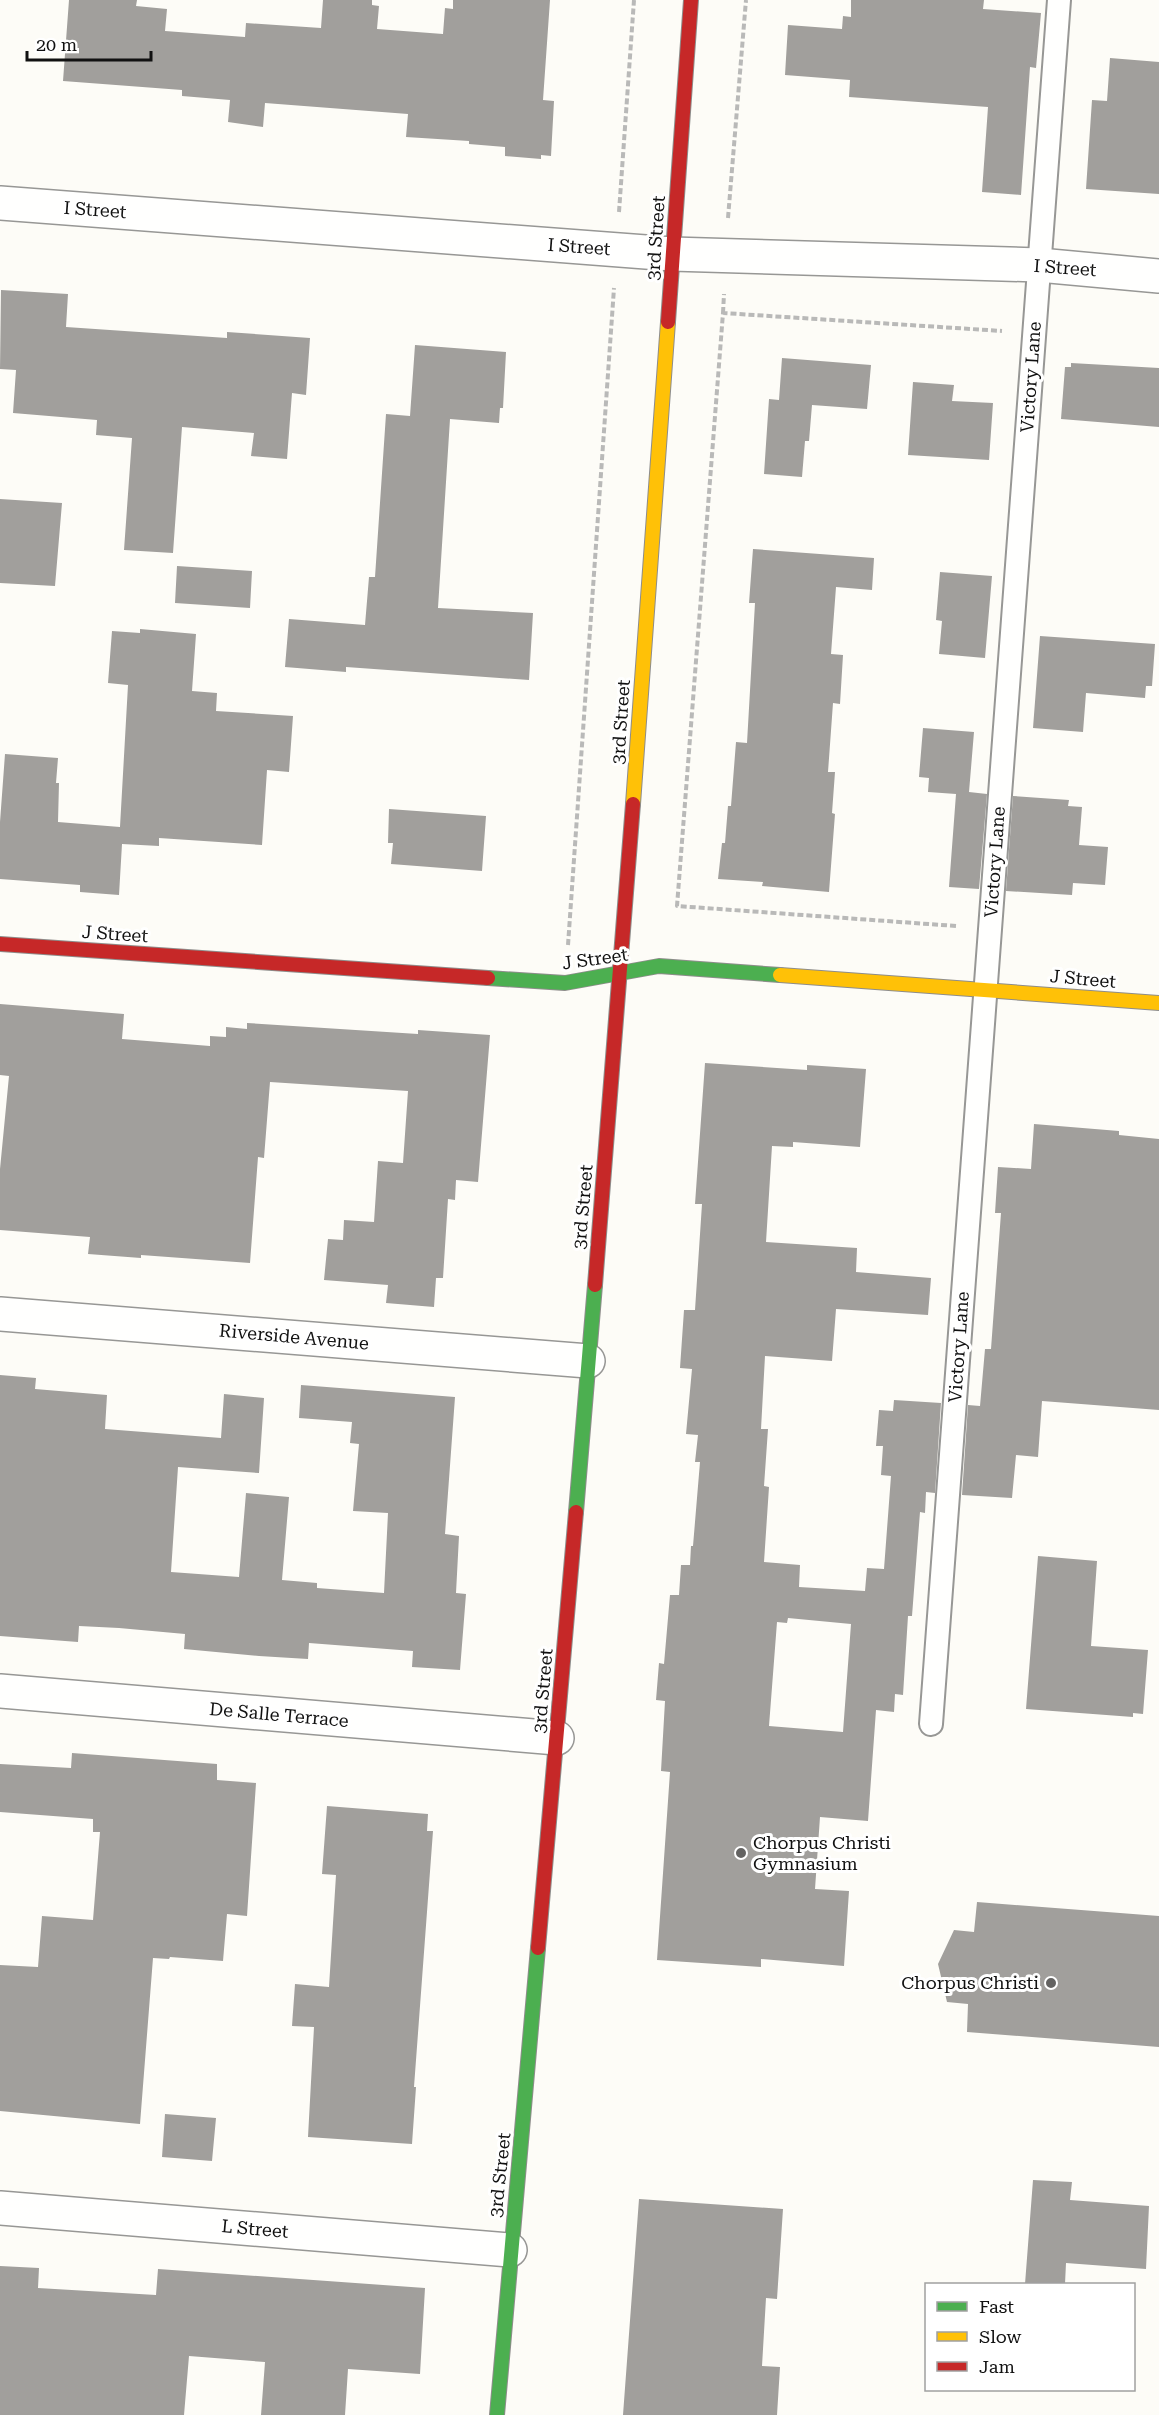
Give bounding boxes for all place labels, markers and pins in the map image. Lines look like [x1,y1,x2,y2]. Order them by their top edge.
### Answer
place label: Chorpus Christi Gymnasium [753,1832,891,1874]
marker: Chorpus Christi Gymnasium [734,1846,748,1860]
place label: Chorpus Christi [901,1972,1039,1993]
marker: Chorpus Christi [1044,1976,1058,1990]

